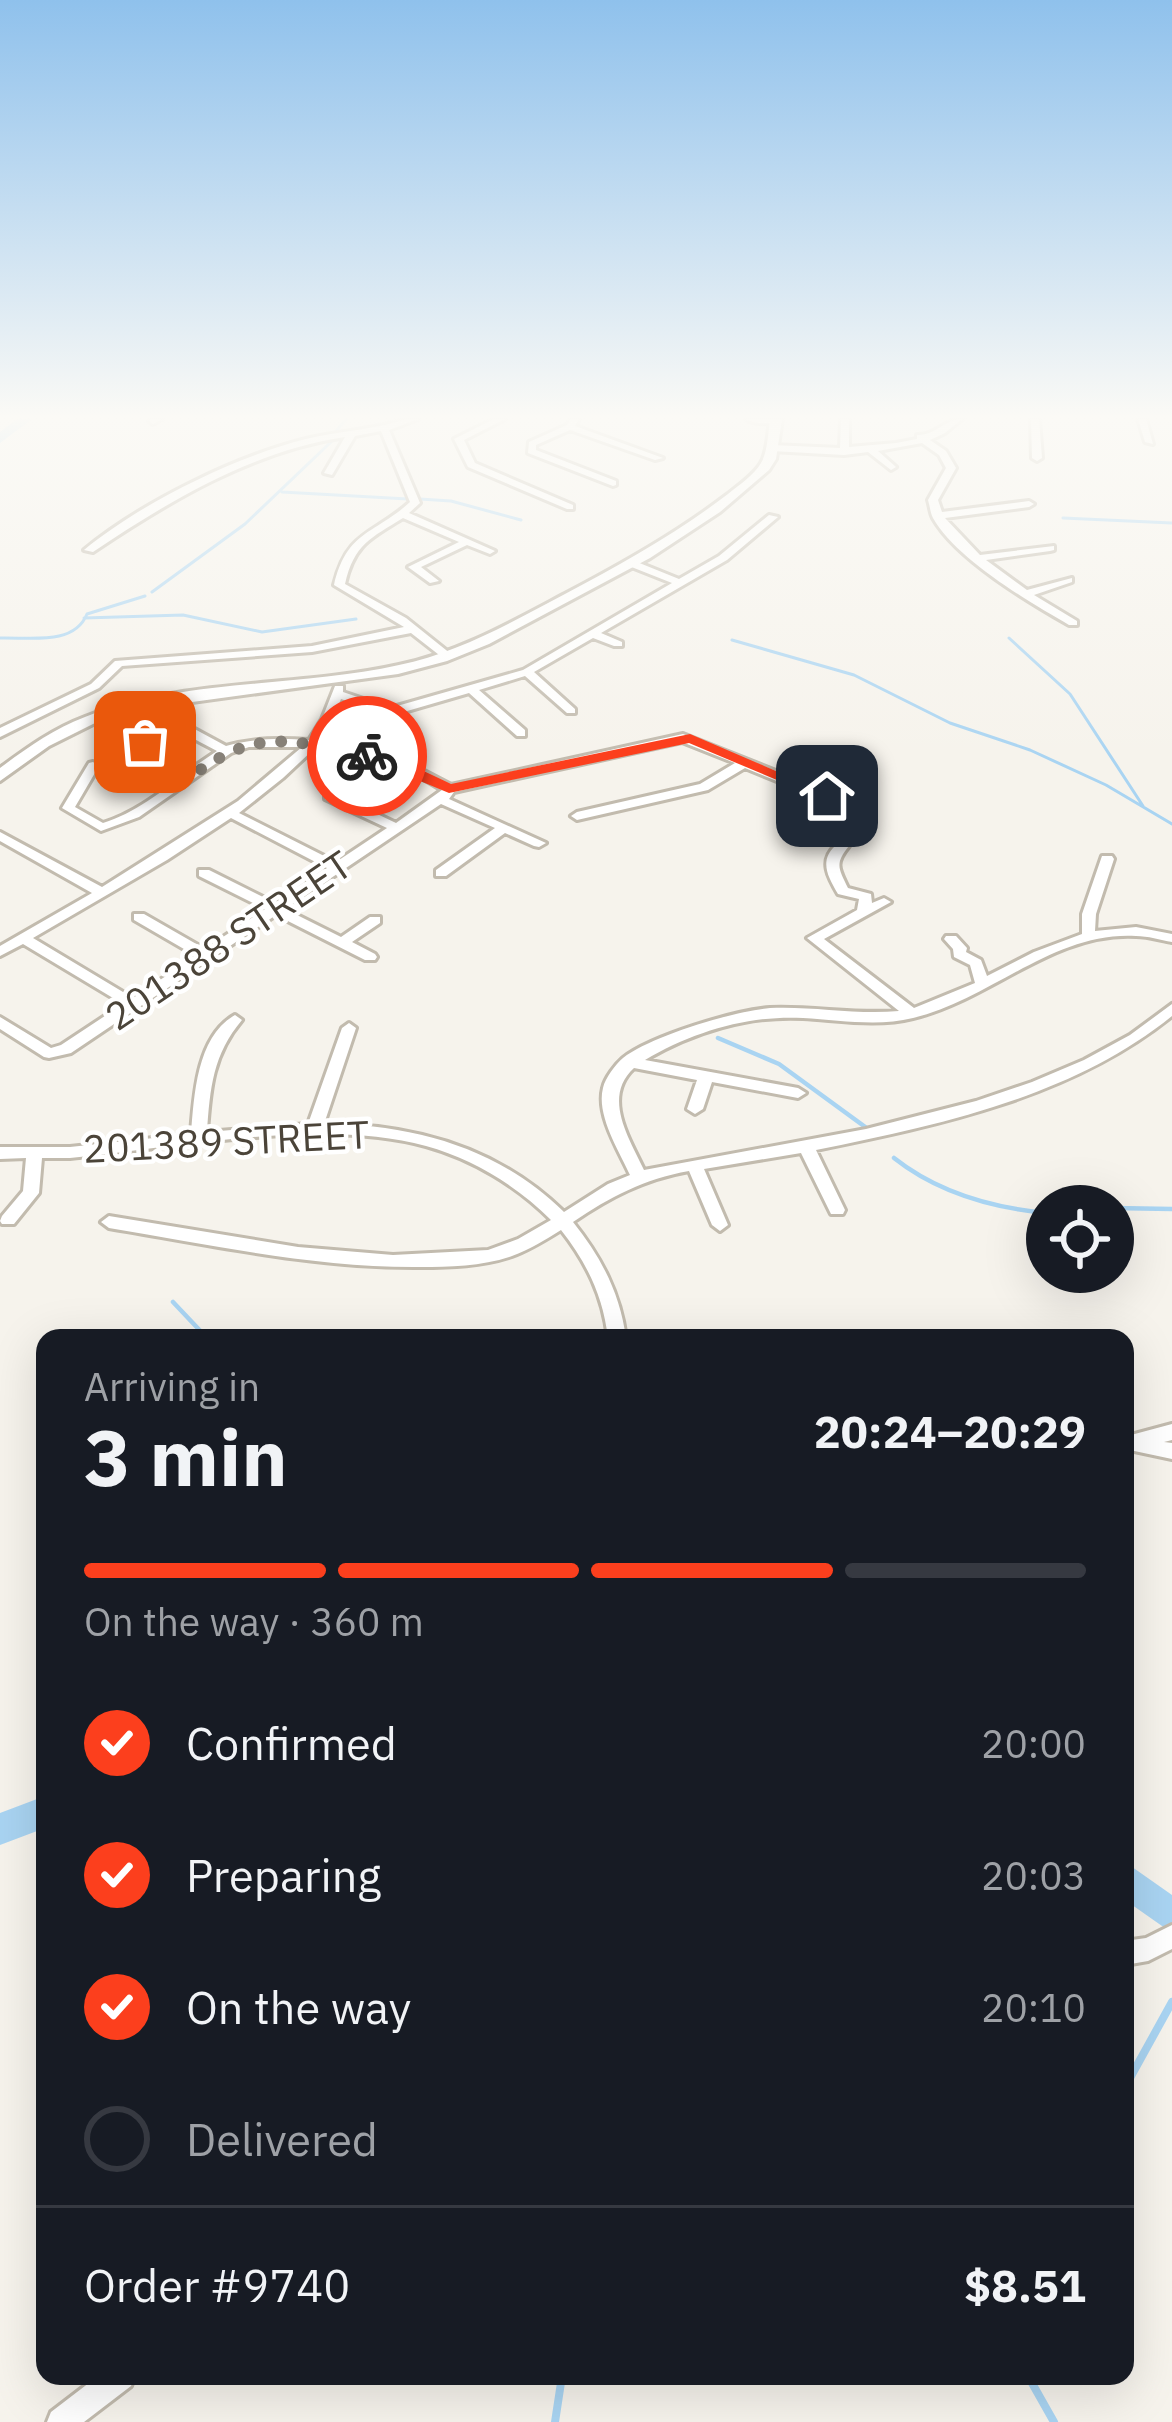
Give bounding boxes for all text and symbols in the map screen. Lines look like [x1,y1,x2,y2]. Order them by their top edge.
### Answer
pin [94,691,196,793]
courier [307,696,427,816]
icon: bag [112,709,178,775]
icon: bike [334,723,400,789]
pin [776,745,878,847]
icon: home [794,763,860,829]
street label: 201388 STREET [95,839,361,1041]
street label: 201389 STREET [81,1108,371,1174]
map controls [1026,1185,1134,1293]
button: locate [1026,1185,1134,1293]
text: Arriving in [84,1361,260,1412]
text: 20:24–20:29 [814,1402,1086,1460]
text: 3 min [84,1406,288,1507]
text: On the way · 360 m [84,1596,424,1647]
icon: check [84,1710,150,1776]
text: Confirmed [186,1714,397,1772]
text: 20:00 [981,1718,1086,1769]
icon: check [84,1842,150,1908]
text: Preparing [186,1846,381,1904]
text: 20:03 [981,1850,1086,1901]
icon: check [84,1974,150,2040]
text: On the way [186,1978,411,2036]
text: 20:10 [981,1982,1086,2033]
text: Delivered [186,2110,378,2168]
text: Order #9740 [84,2256,350,2314]
text: $8.51 [964,2256,1086,2314]

